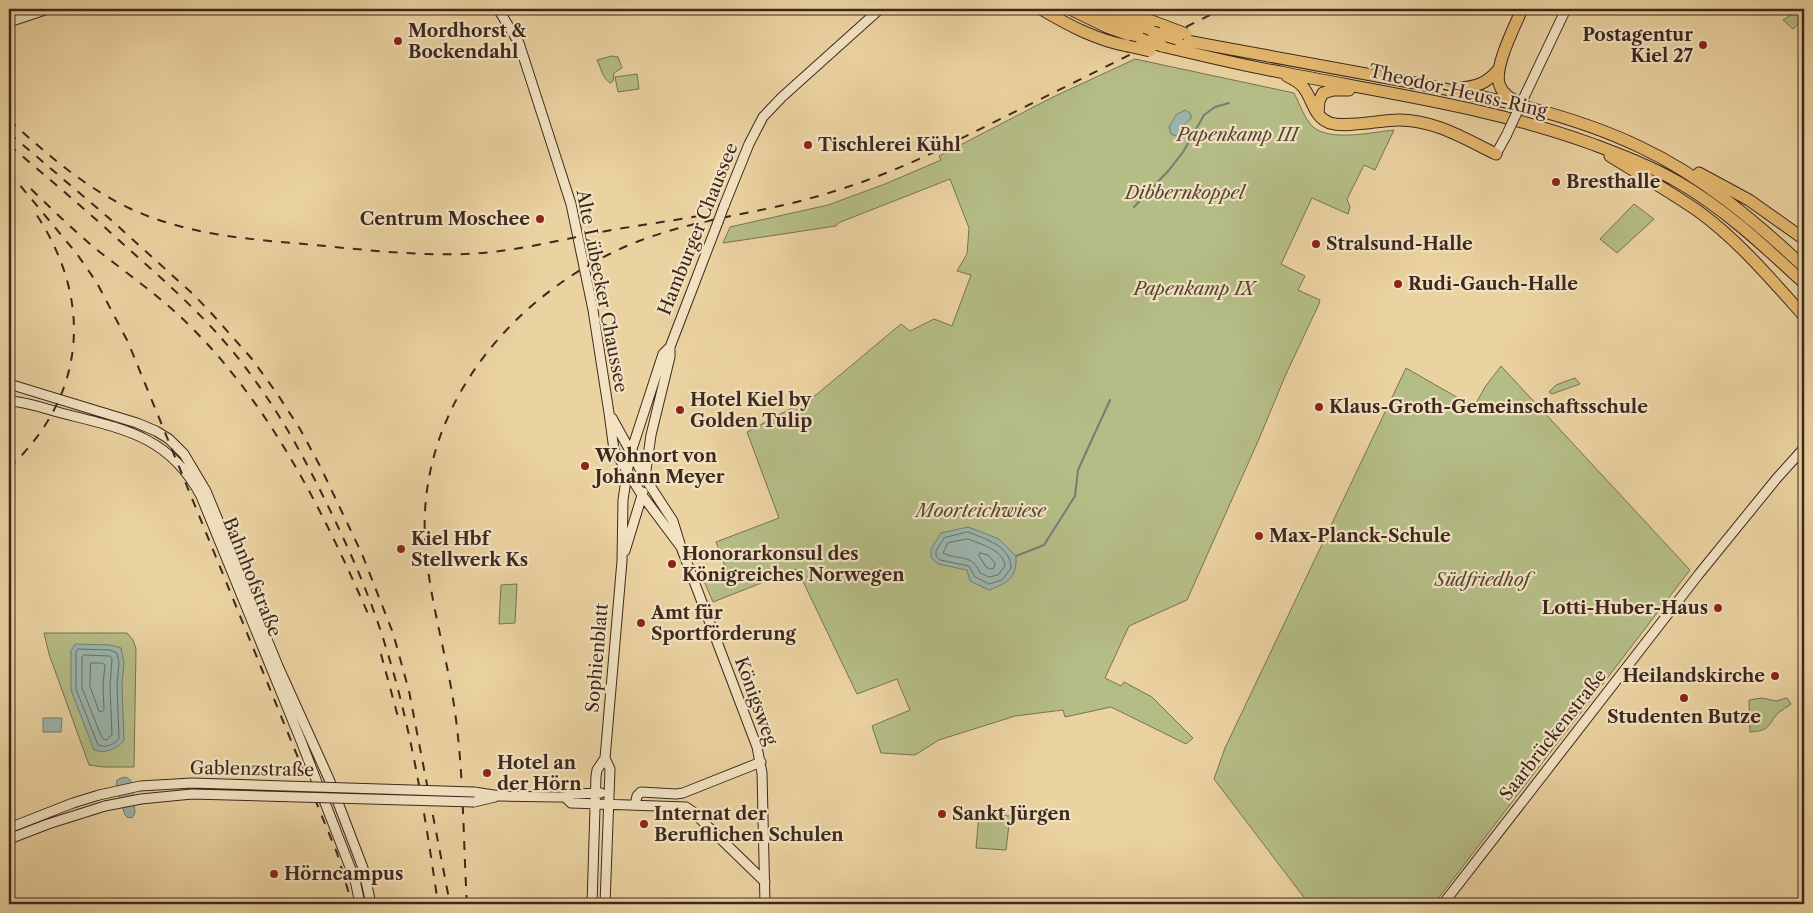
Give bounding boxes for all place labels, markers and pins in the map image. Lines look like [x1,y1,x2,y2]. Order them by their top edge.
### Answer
place label: Mordhorst & Bockendahl [408,20,526,63]
place label: Postagentur Kiel 27 [1582,24,1694,67]
marker: Mordhorst & Bockendahl [392,35,404,47]
marker: Postagentur Kiel 27 [1697,39,1709,51]
place label: Tischlerei Kühl [818,134,961,156]
marker: Tischlerei Kühl [802,139,814,151]
place label: Bresthalle [1566,171,1661,193]
marker: Bresthalle [1550,176,1562,188]
place label: Centrum Moschee [360,208,530,230]
marker: Centrum Moschee [534,213,546,225]
place label: Stralsund-Halle [1326,233,1473,255]
marker: Stralsund-Halle [1310,238,1322,250]
place label: Rudi-Gauch-Halle [1408,273,1578,295]
marker: Rudi-Gauch-Halle [1392,278,1404,290]
place label: Hotel Kiel by Golden Tulip [690,389,812,432]
place label: Klaus-Groth-Gemeinschaftsschule [1329,396,1648,418]
marker: Klaus-Groth-Gemeinschaftsschule [1313,401,1325,413]
marker: Hotel Kiel by Golden Tulip [674,404,686,416]
place label: Wohnort von Johann Meyer [592,445,725,488]
marker: Wohnort von Johann Meyer [579,460,591,472]
place label: Max-Planck-Schule [1269,525,1451,547]
place label: Kiel Hbf Stellwerk Ks [411,528,528,571]
marker: Max-Planck-Schule [1253,530,1265,542]
marker: Kiel Hbf Stellwerk Ks [395,543,407,555]
place label: Honorarkonsul des Königreiches Norwegen [682,543,905,586]
marker: Honorarkonsul des Königreiches Norwegen [666,558,678,570]
place label: Lotti-Huber-Haus [1542,597,1708,619]
place label: Amt für Sportförderung [650,602,797,645]
marker: Lotti-Huber-Haus [1712,602,1724,614]
marker: Amt für Sportförderung [635,617,647,629]
place label: Heilandskirche [1622,665,1765,687]
marker: Heilandskirche [1769,670,1781,682]
marker: Studenten Butze [1678,692,1690,704]
place label: Studenten Butze [1607,706,1761,728]
place label: Hotel an der Hörn [497,752,582,795]
marker: Hotel an der Hörn [481,767,493,779]
place label: Internat der Beruflichen Schulen [654,803,844,846]
place label: Sankt Jürgen [952,803,1071,825]
marker: Sankt Jürgen [936,808,948,820]
marker: Internat der Beruflichen Schulen [638,818,650,830]
place label: Hörncampus [284,863,403,885]
marker: Hörncampus [268,868,280,880]

